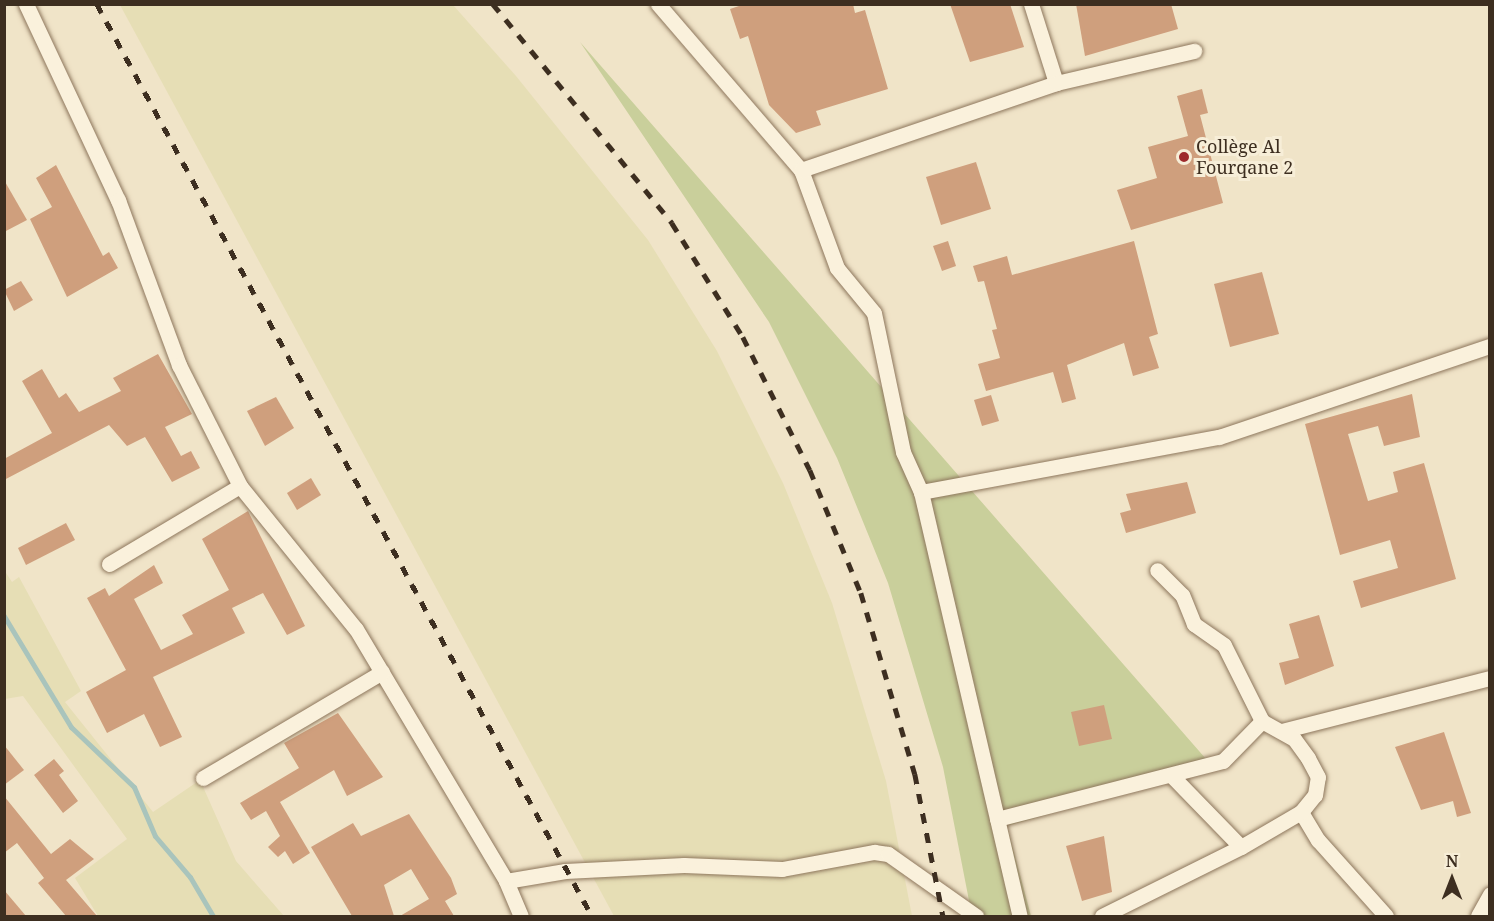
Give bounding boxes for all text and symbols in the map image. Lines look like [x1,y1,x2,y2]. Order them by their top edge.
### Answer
place label: Collège Al Fourqane 2 [1196,136,1293,178]
marker: Collège Al Fourqane 2 [1177,150,1191,164]
north arrow [1422,849,1482,909]
text: N [1446,850,1458,872]

